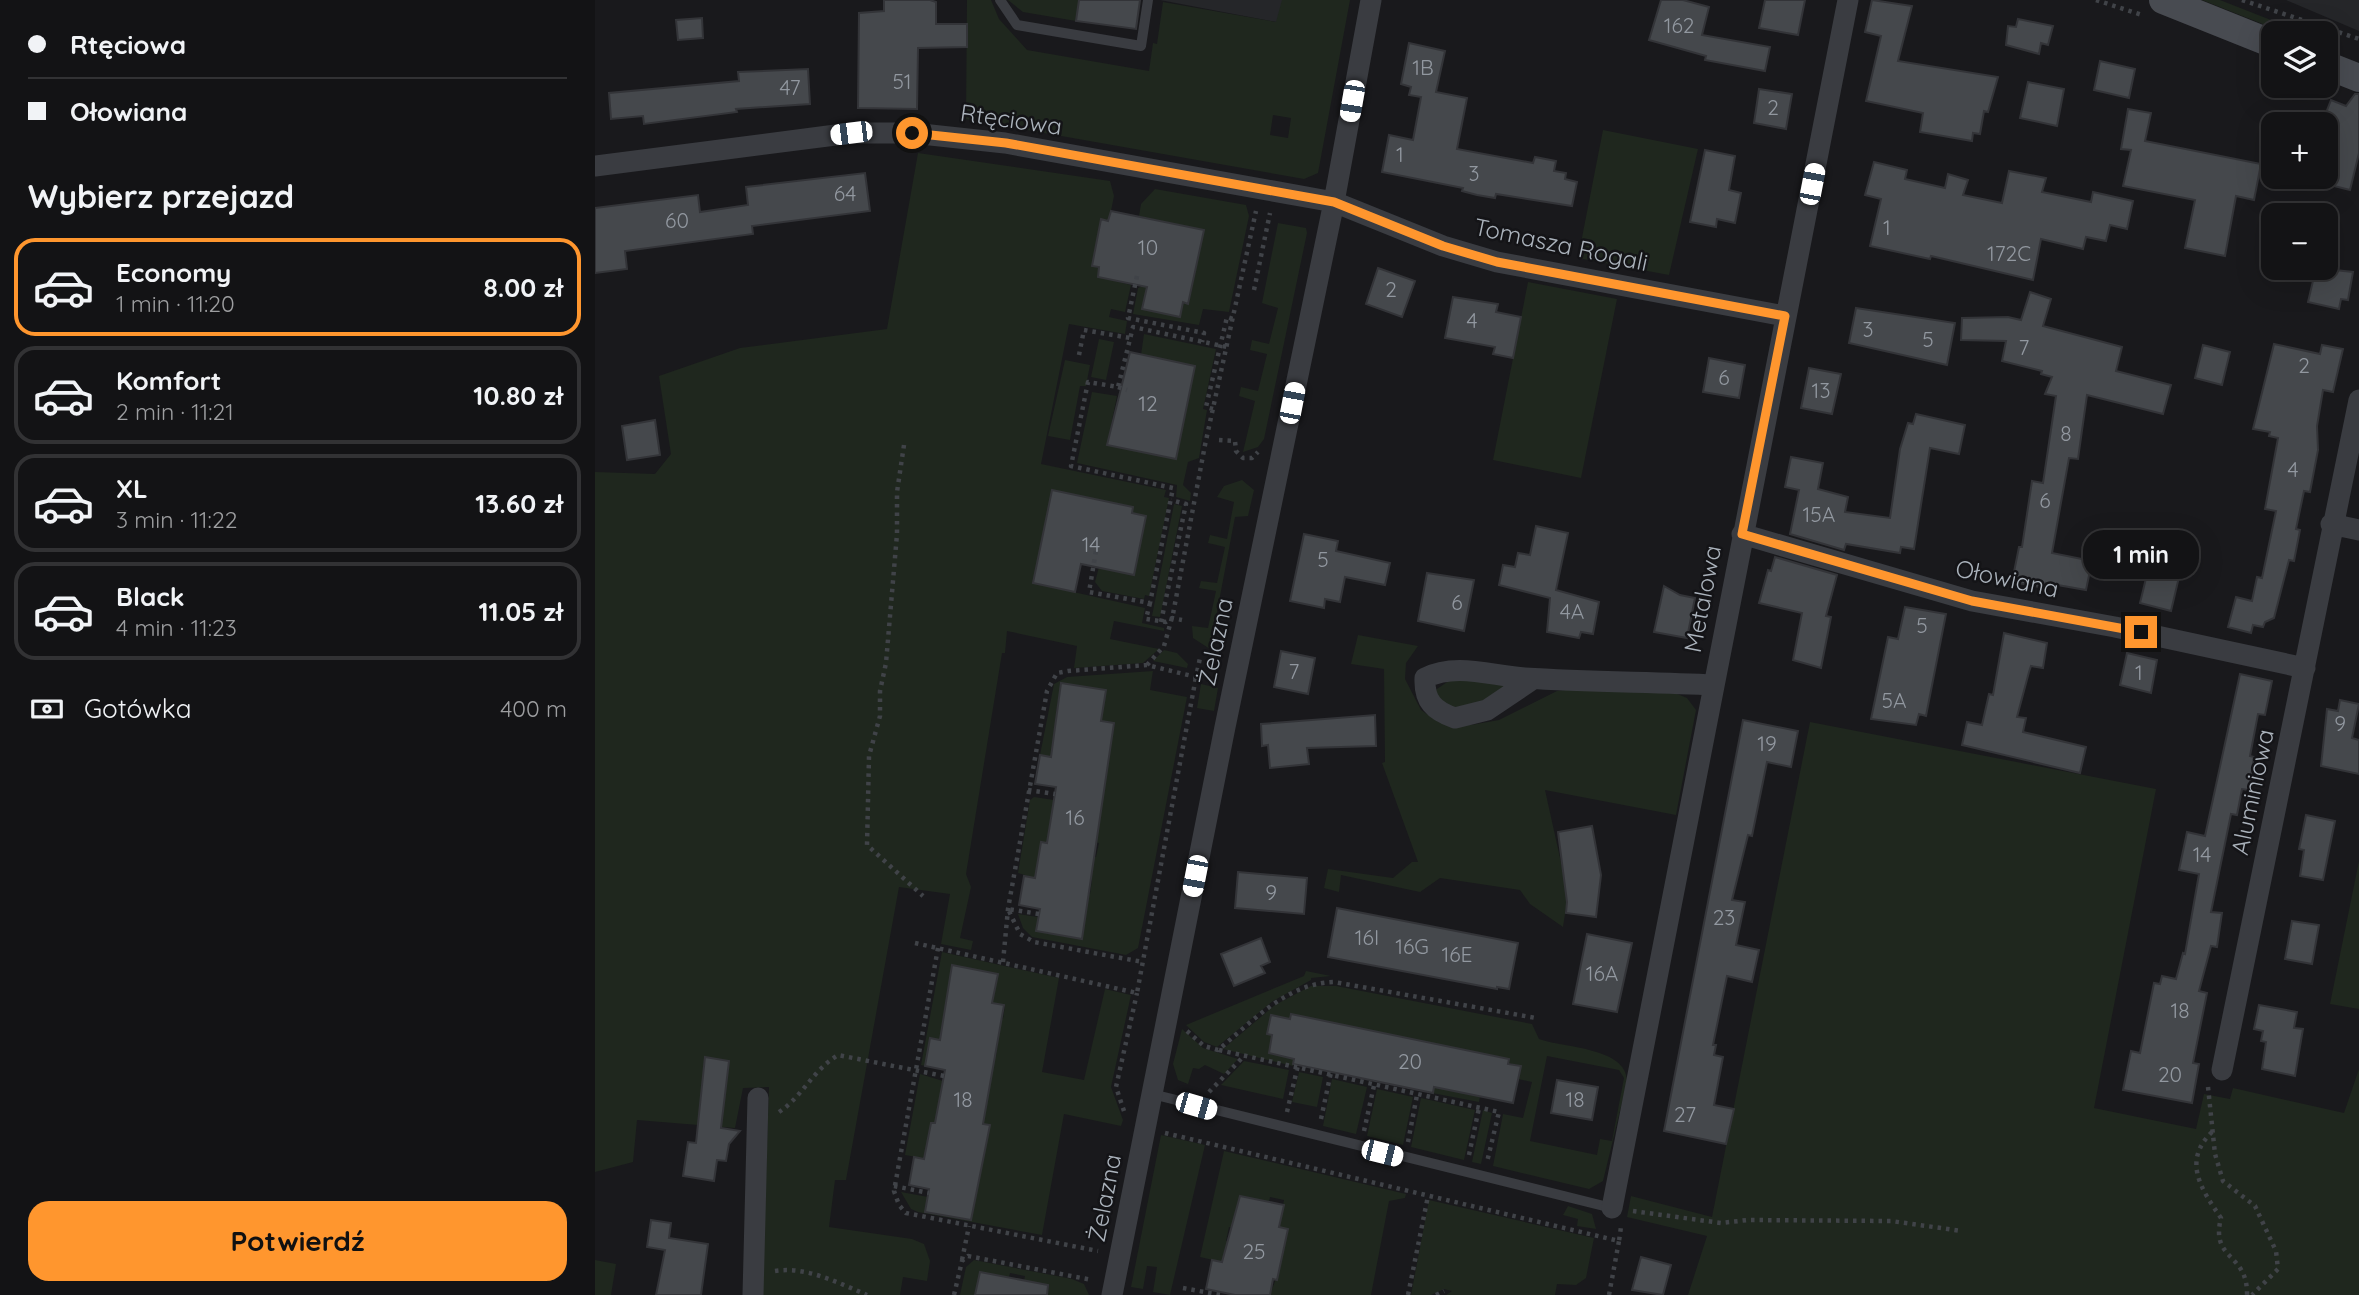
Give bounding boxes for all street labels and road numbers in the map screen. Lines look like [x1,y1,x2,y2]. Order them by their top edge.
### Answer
street label: Rtęciowa [958,97,1064,141]
street label: Tomasza Rogali [1472,211,1651,277]
street label: Metalowa [1677,543,1727,655]
street label: Ołowiana [1953,552,2061,604]
street label: Żelazna [1191,595,1239,688]
street label: Aluminiowa [2224,726,2280,857]
street label: Żelazna [1081,1151,1127,1244]

